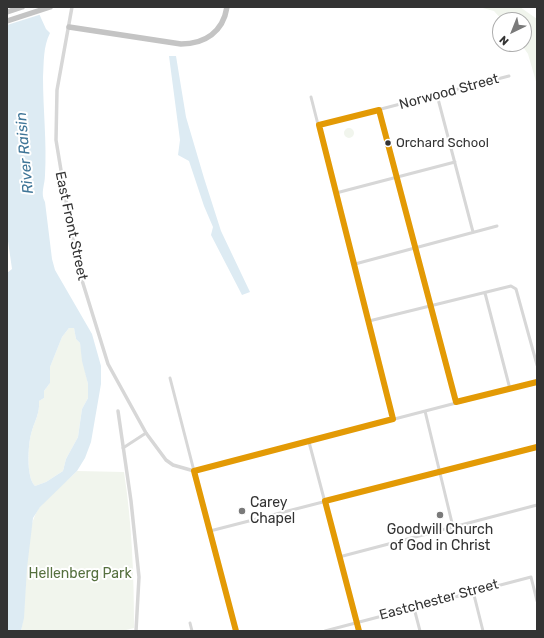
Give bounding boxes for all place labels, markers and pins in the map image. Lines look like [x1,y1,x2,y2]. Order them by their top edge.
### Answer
place label: Orchard School [396,135,489,151]
marker: Orchard School [383,138,393,148]
place label: Carey Chapel [250,495,295,528]
marker: Carey Chapel [237,506,247,516]
marker: Goodwill Church of God in Christ [435,510,445,520]
place label: Goodwill Church of God in Christ [387,522,493,554]

